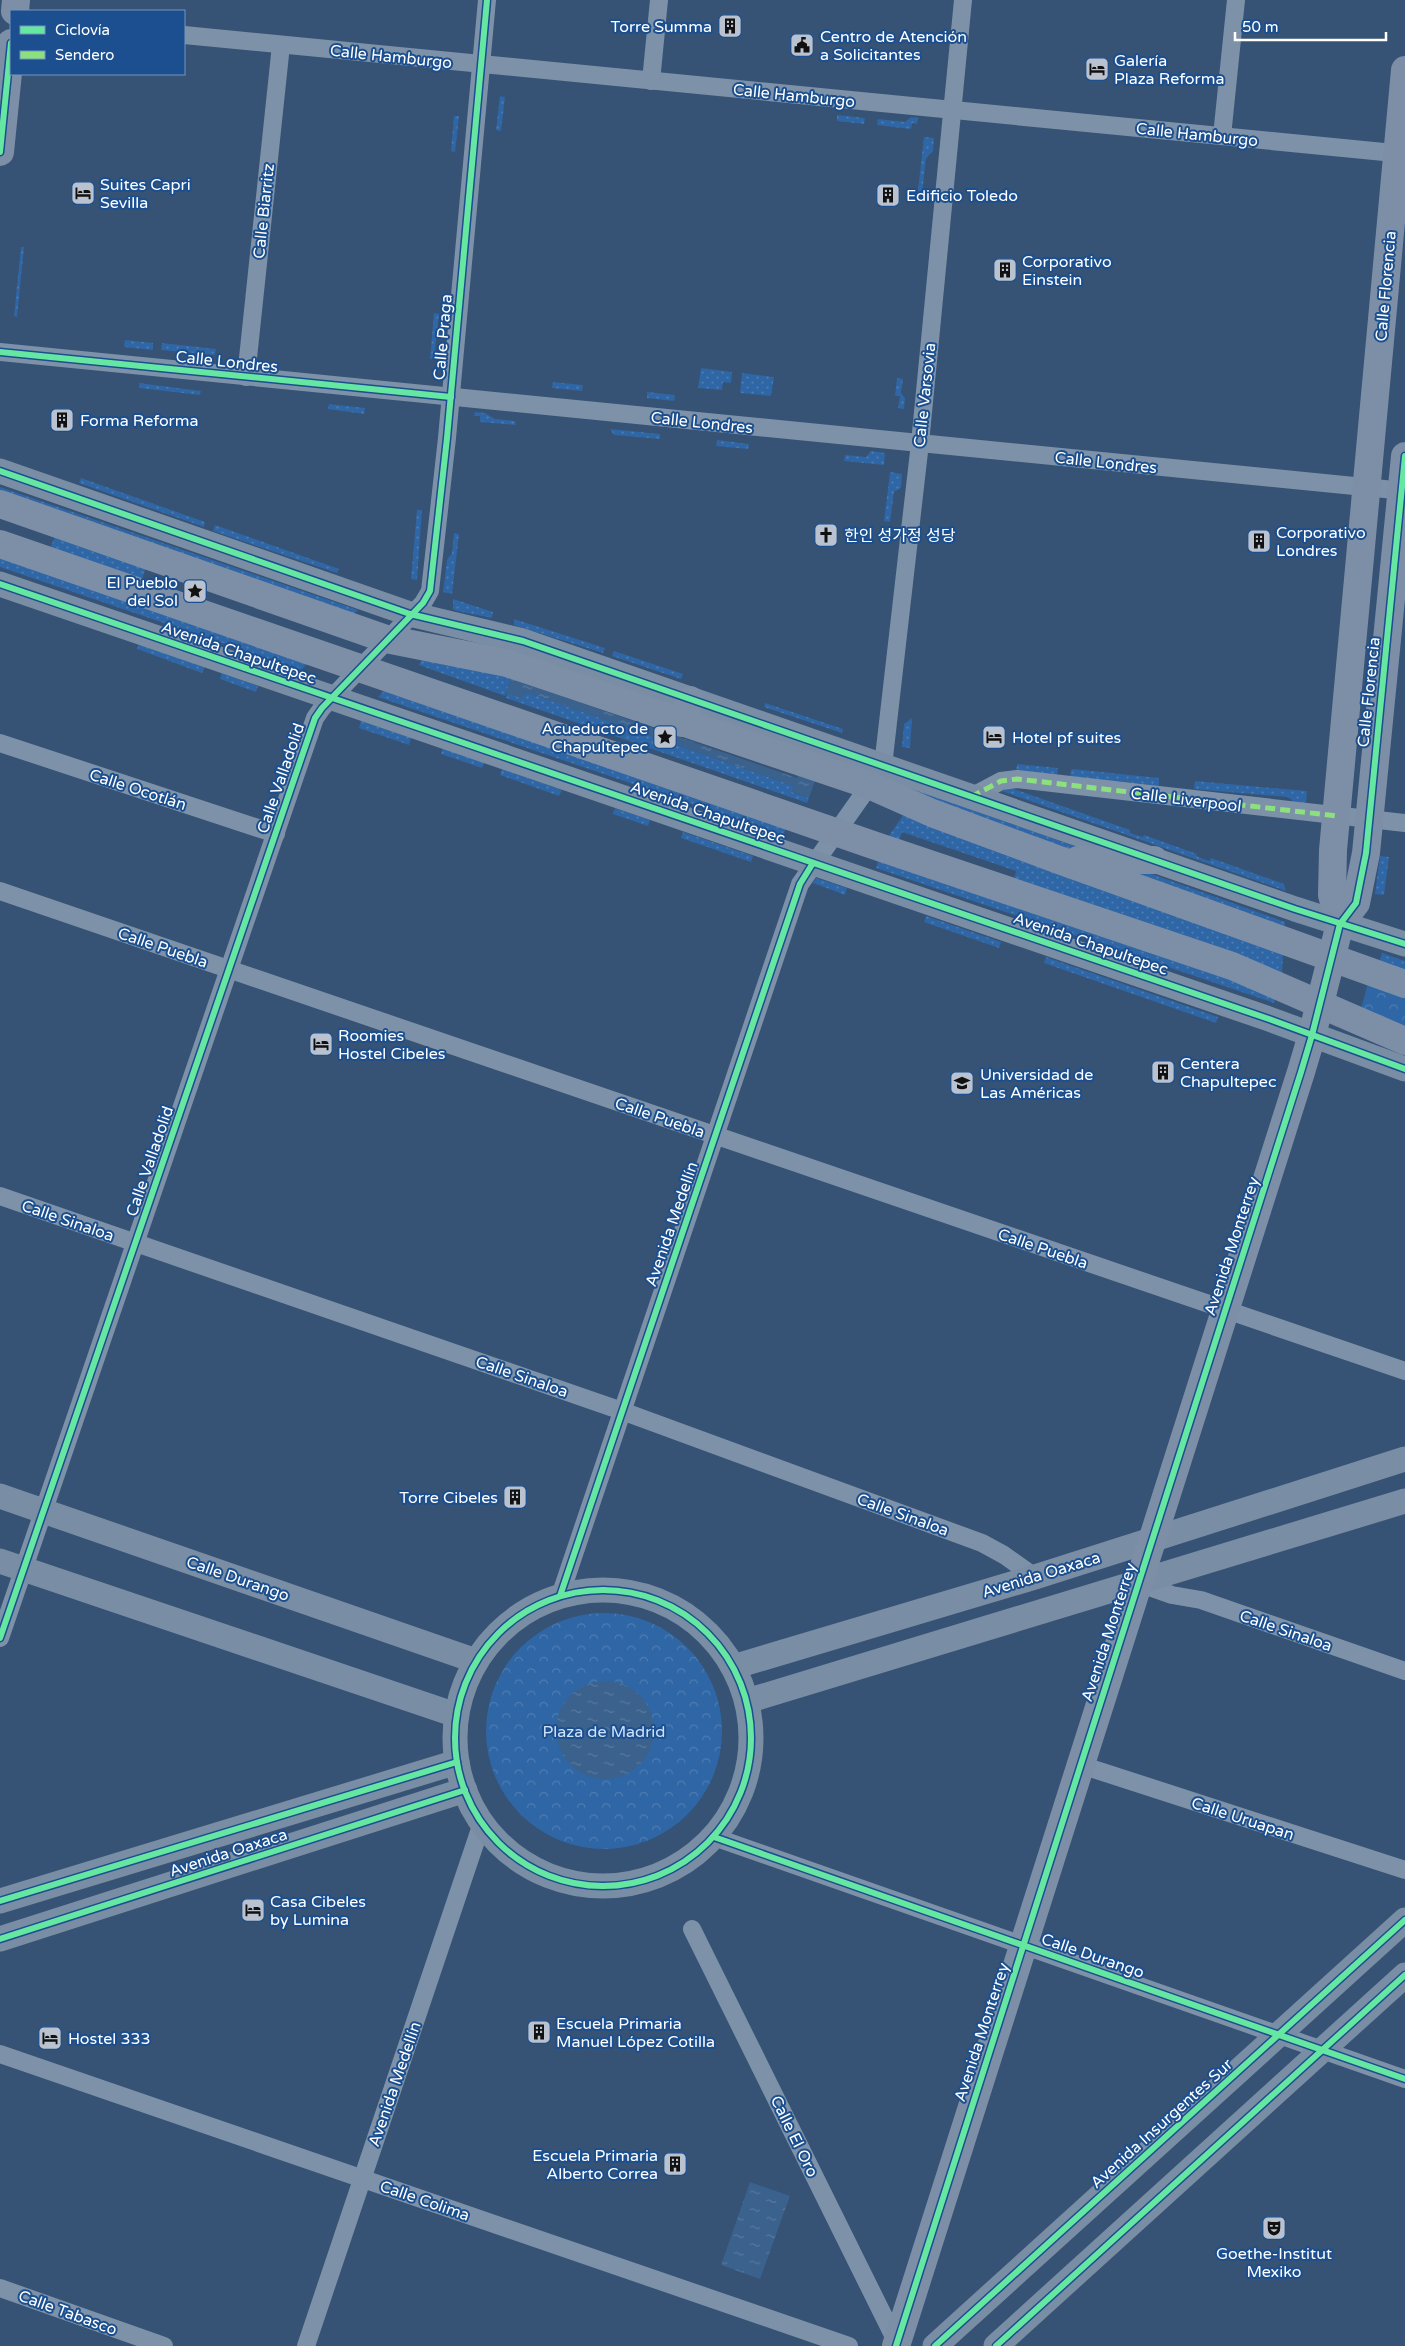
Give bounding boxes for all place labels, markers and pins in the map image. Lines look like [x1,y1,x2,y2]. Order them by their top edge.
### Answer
building icon: Torre Summa [717,13,743,39]
place label: Torre Summa [610,17,712,37]
place label: Centro de Atención a Solicitantes [820,27,967,65]
public building icon: Centro de Atención a Solicitantes [789,32,815,58]
place label: Galería Plaza Reforma [1114,51,1224,89]
hotel icon: Galería Plaza Reforma [1084,56,1110,82]
place label: Suites Capri Sevilla [100,175,191,213]
hotel icon: Suites Capri Sevilla [70,180,96,206]
building icon: Edificio Toledo [875,182,901,208]
place label: Edificio Toledo [906,186,1018,206]
place label: Corporativo Einstein [1022,252,1112,290]
building icon: Corporativo Einstein [992,257,1018,283]
building icon: Forma Reforma [49,407,75,433]
place label: Forma Reforma [80,411,198,431]
church icon: 한인 성가정 성당 [813,522,839,548]
place label: Corporativo Londres [1276,523,1366,561]
place label: 한인 성가정 성당 [844,526,956,546]
building icon: Corporativo Londres [1246,528,1272,554]
place label: El Pueblo del Sol [106,573,178,611]
place icon: El Pueblo del Sol [182,578,208,604]
place label: Acueducto de Chapultepec [542,719,648,757]
place icon: Acueducto de Chapultepec [652,724,678,750]
hotel icon: Hotel pf suites [981,724,1007,750]
place label: Hotel pf suites [1012,728,1121,748]
place label: Roomies Hostel Cibeles [338,1026,445,1064]
hotel icon: Roomies Hostel Cibeles [308,1031,334,1057]
place label: Centera Chapultepec [1180,1054,1276,1092]
building icon: Centera Chapultepec [1150,1059,1176,1085]
place label: Universidad de Las Américas [980,1065,1093,1103]
school or university icon: Universidad de Las Américas [949,1070,975,1096]
building icon: Torre Cibeles [502,1484,528,1510]
place label: Torre Cibeles [399,1488,498,1508]
place label: Casa Cibeles by Lumina [270,1892,366,1930]
hotel icon: Casa Cibeles by Lumina [240,1897,266,1923]
place label: Escuela Primaria Manuel López Cotilla [556,2014,715,2052]
building icon: Escuela Primaria Manuel López Cotilla [526,2019,552,2045]
hotel icon: Hostel 333 [37,2025,63,2051]
place label: Hostel 333 [68,2029,151,2049]
place label: Escuela Primaria Alberto Correa [532,2146,658,2184]
building icon: Escuela Primaria Alberto Correa [662,2151,688,2177]
theatre icon: Goethe-Institut Mexiko [1261,2215,1287,2241]
place label: Goethe-Institut Mexiko [1216,2244,1332,2282]

